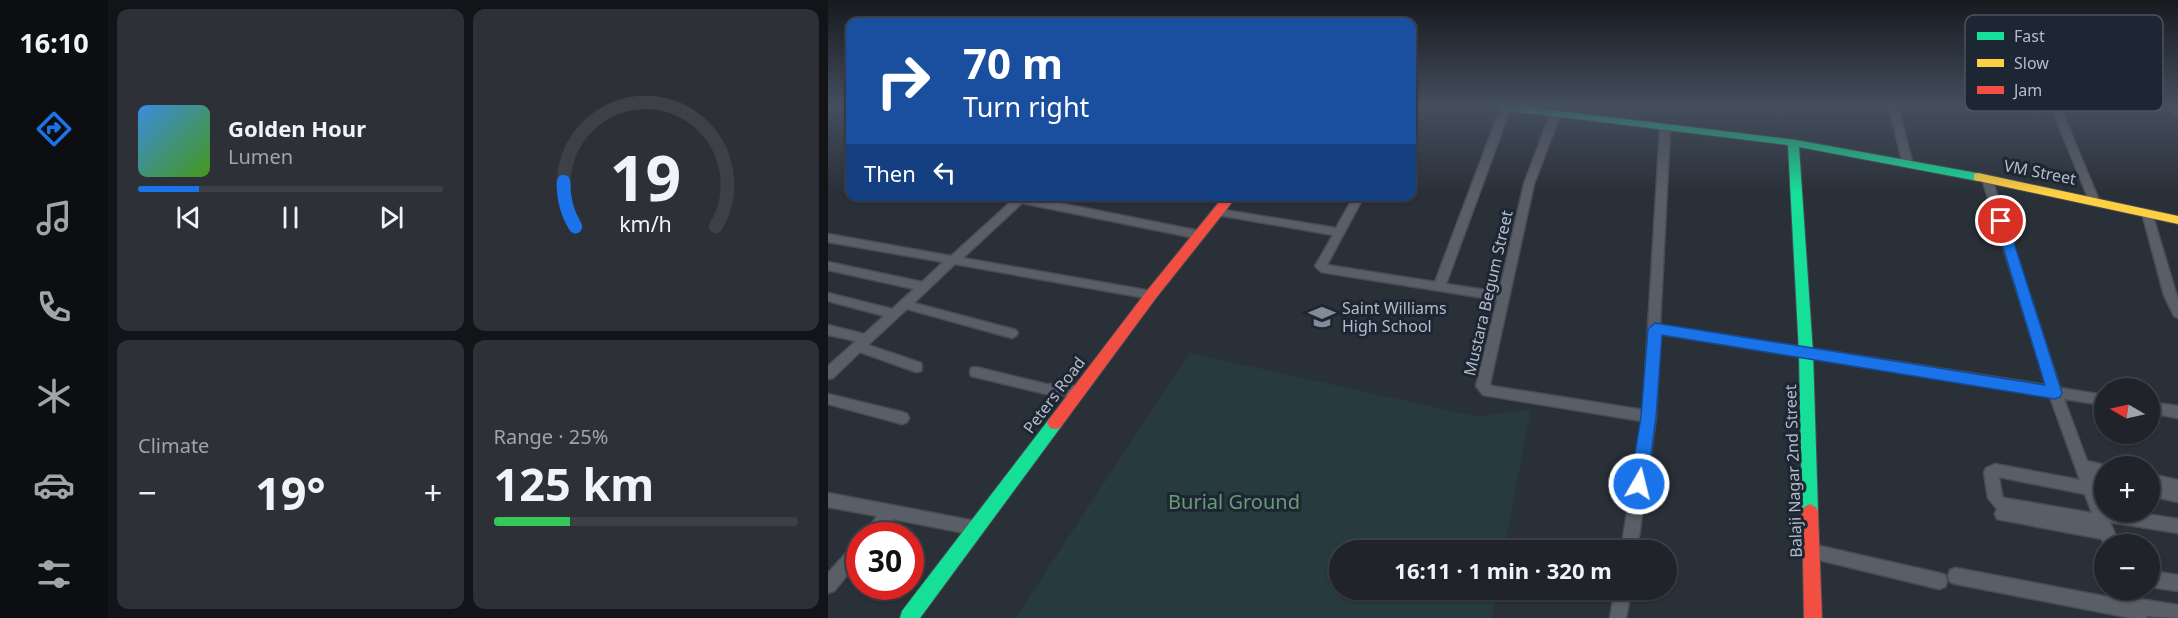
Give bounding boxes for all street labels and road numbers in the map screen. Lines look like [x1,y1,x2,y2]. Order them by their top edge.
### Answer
street label: VM Street [2002,154,2078,190]
street label: Mustara Begum Street [1458,208,1518,378]
street label: Peters Road [1018,352,1090,438]
street label: Balaji Nagar 2nd Street [1779,384,1807,558]

